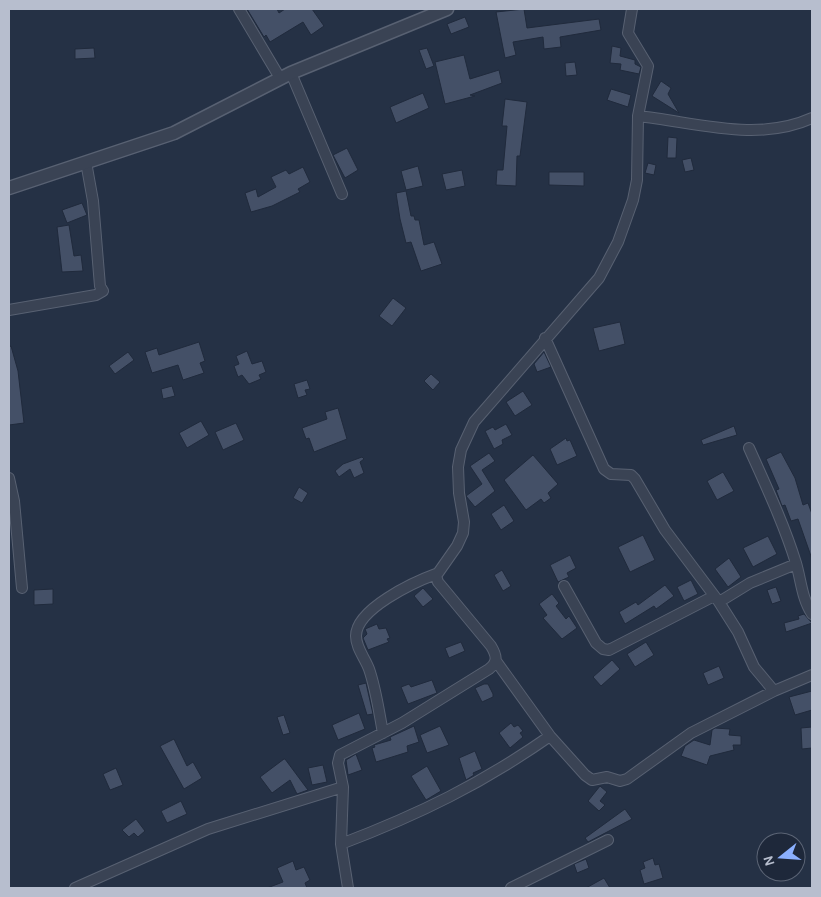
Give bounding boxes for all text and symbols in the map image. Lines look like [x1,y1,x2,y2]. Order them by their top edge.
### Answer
north arrow [756,832,806,882]
text: N [759,853,779,868]

